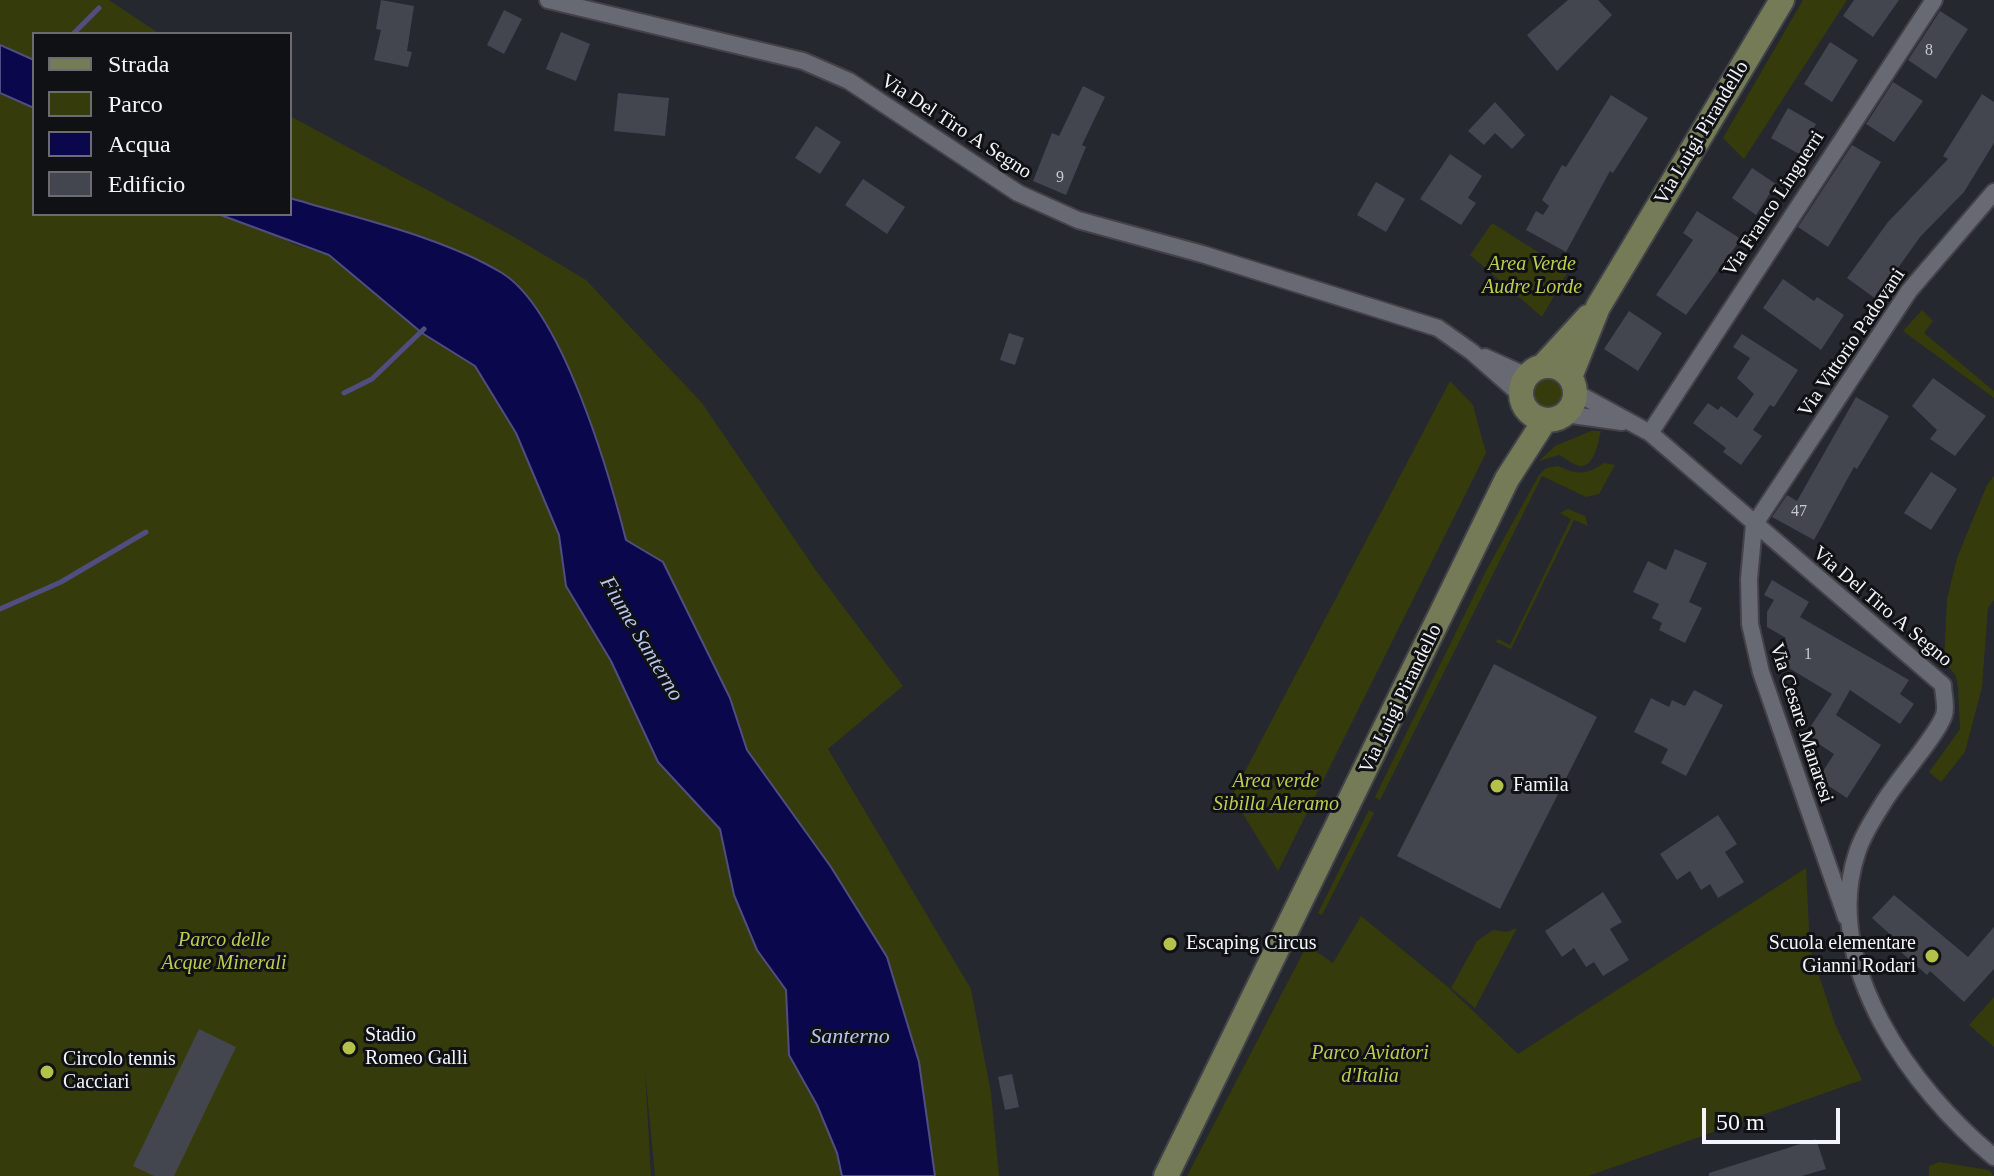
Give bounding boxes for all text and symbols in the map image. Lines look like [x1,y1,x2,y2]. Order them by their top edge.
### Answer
legend [32,32,292,216]
house number: 8 [1925,41,1933,61]
text: Strada [108,51,169,77]
street label: Via Luigi Pirandello [1650,57,1754,209]
street label: Via Del Tiro A Segno [876,69,1036,185]
text: Parco [108,91,163,117]
street label: Via Franco Linguerri [1718,127,1830,281]
text: Acqua [108,131,171,157]
house number: 9 [1056,168,1064,188]
text: Edificio [108,171,185,197]
park label: Area Verde Audre Lorde [1482,253,1582,300]
street label: Via Vittorio Padovani [1793,264,1911,422]
house number: 47 [1791,502,1807,522]
street label: Via Del Tiro A Segno [1807,542,1957,672]
water label: Fiume Santerno [593,572,689,706]
street label: Via Luigi Pirandello [1354,620,1448,778]
street label: Via Cesare Manaresi [1764,640,1838,806]
house number: 1 [1804,645,1812,665]
park label: Area verde Sibilla Aleramo [1213,770,1339,817]
place label: Famila [1513,774,1569,798]
marker: Famila [1488,777,1506,795]
park label: Parco delle Acque Minerali [162,929,286,976]
place label: Escaping Circus [1186,932,1317,956]
place label: Scuola elementare Gianni Rodari [1769,932,1916,979]
marker: Escaping Circus [1161,935,1179,953]
marker: Scuola elementare Gianni Rodari [1923,947,1941,965]
place label: Stadio Romeo Galli [365,1024,468,1071]
water label: Santerno [810,1024,890,1050]
marker: Stadio Romeo Galli [340,1039,358,1057]
park label: Parco Aviatori d'Italia [1311,1042,1429,1089]
place label: Circolo tennis Cacciari [63,1048,176,1095]
marker: Circolo tennis Cacciari [38,1063,56,1081]
scale bar [1706,1092,1844,1142]
text: 50 m [1716,1109,1765,1135]

